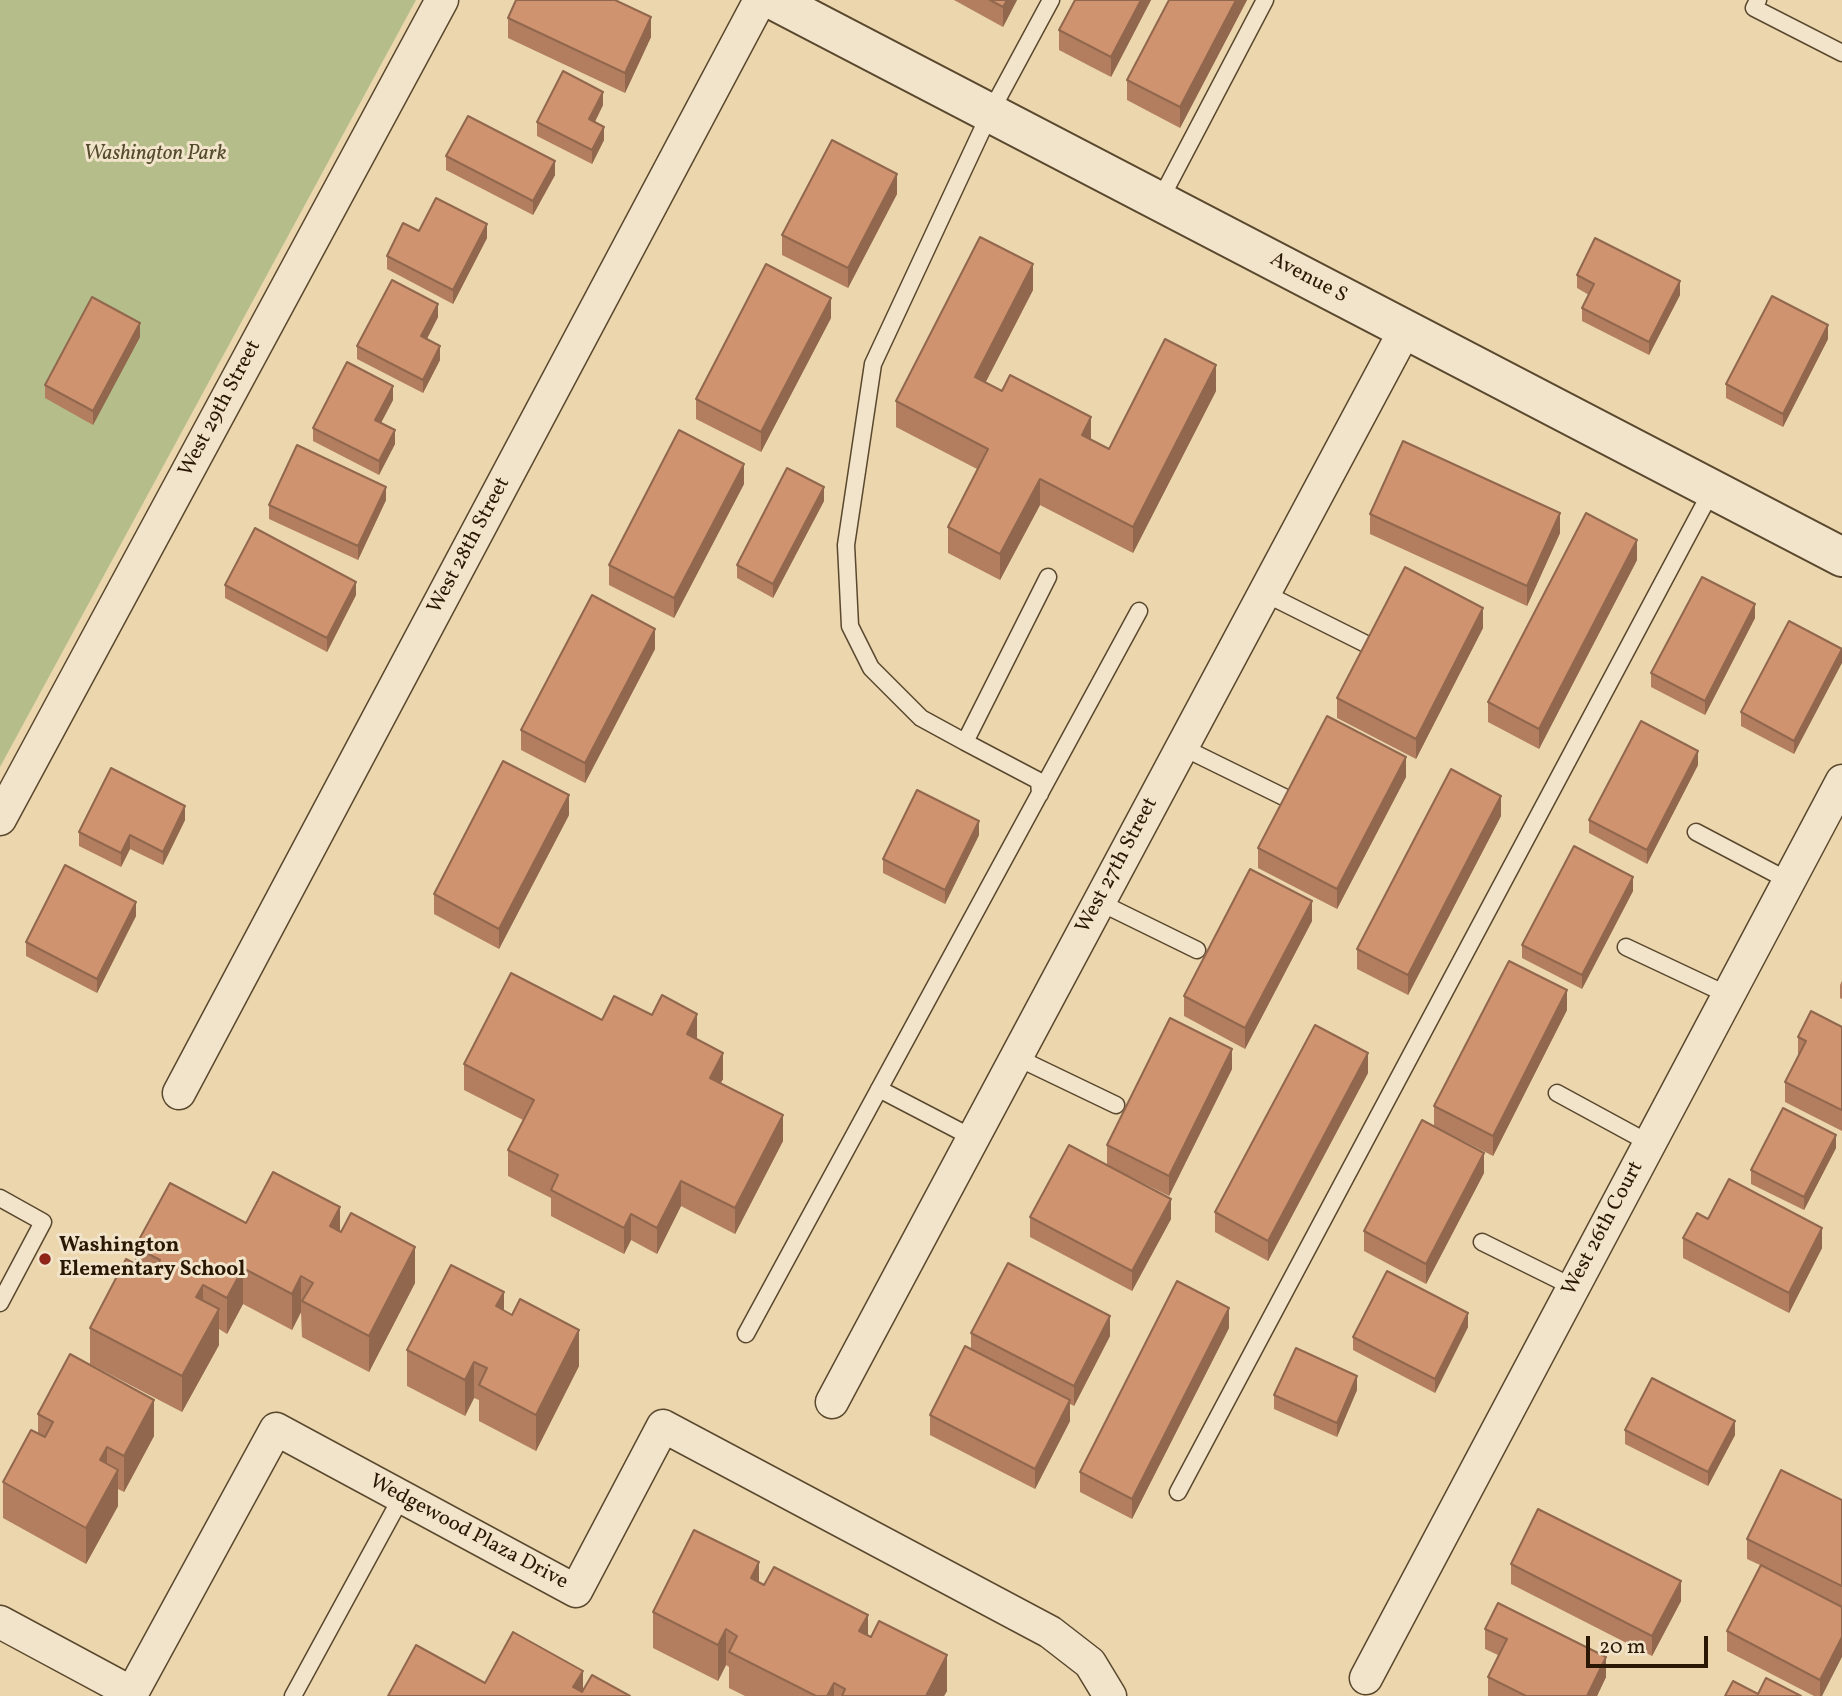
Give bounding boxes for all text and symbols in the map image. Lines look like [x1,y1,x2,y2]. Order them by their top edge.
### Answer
park label: Washington Park [84,142,226,168]
street label: Avenue S [1265,248,1351,310]
street label: West 29th Street [174,336,268,482]
street label: West 28th Street [423,473,517,619]
street label: West 27th Street [1072,794,1164,938]
street label: West 26th Court [1558,1157,1650,1301]
place label: Washington Elementary School [59,1234,245,1284]
marker: Washington Elementary School [37,1251,53,1267]
street label: Wedgewood Plaza Drive [364,1470,572,1596]
scale bar [1590,1622,1713,1666]
text: 20 m [1599,1633,1645,1662]

